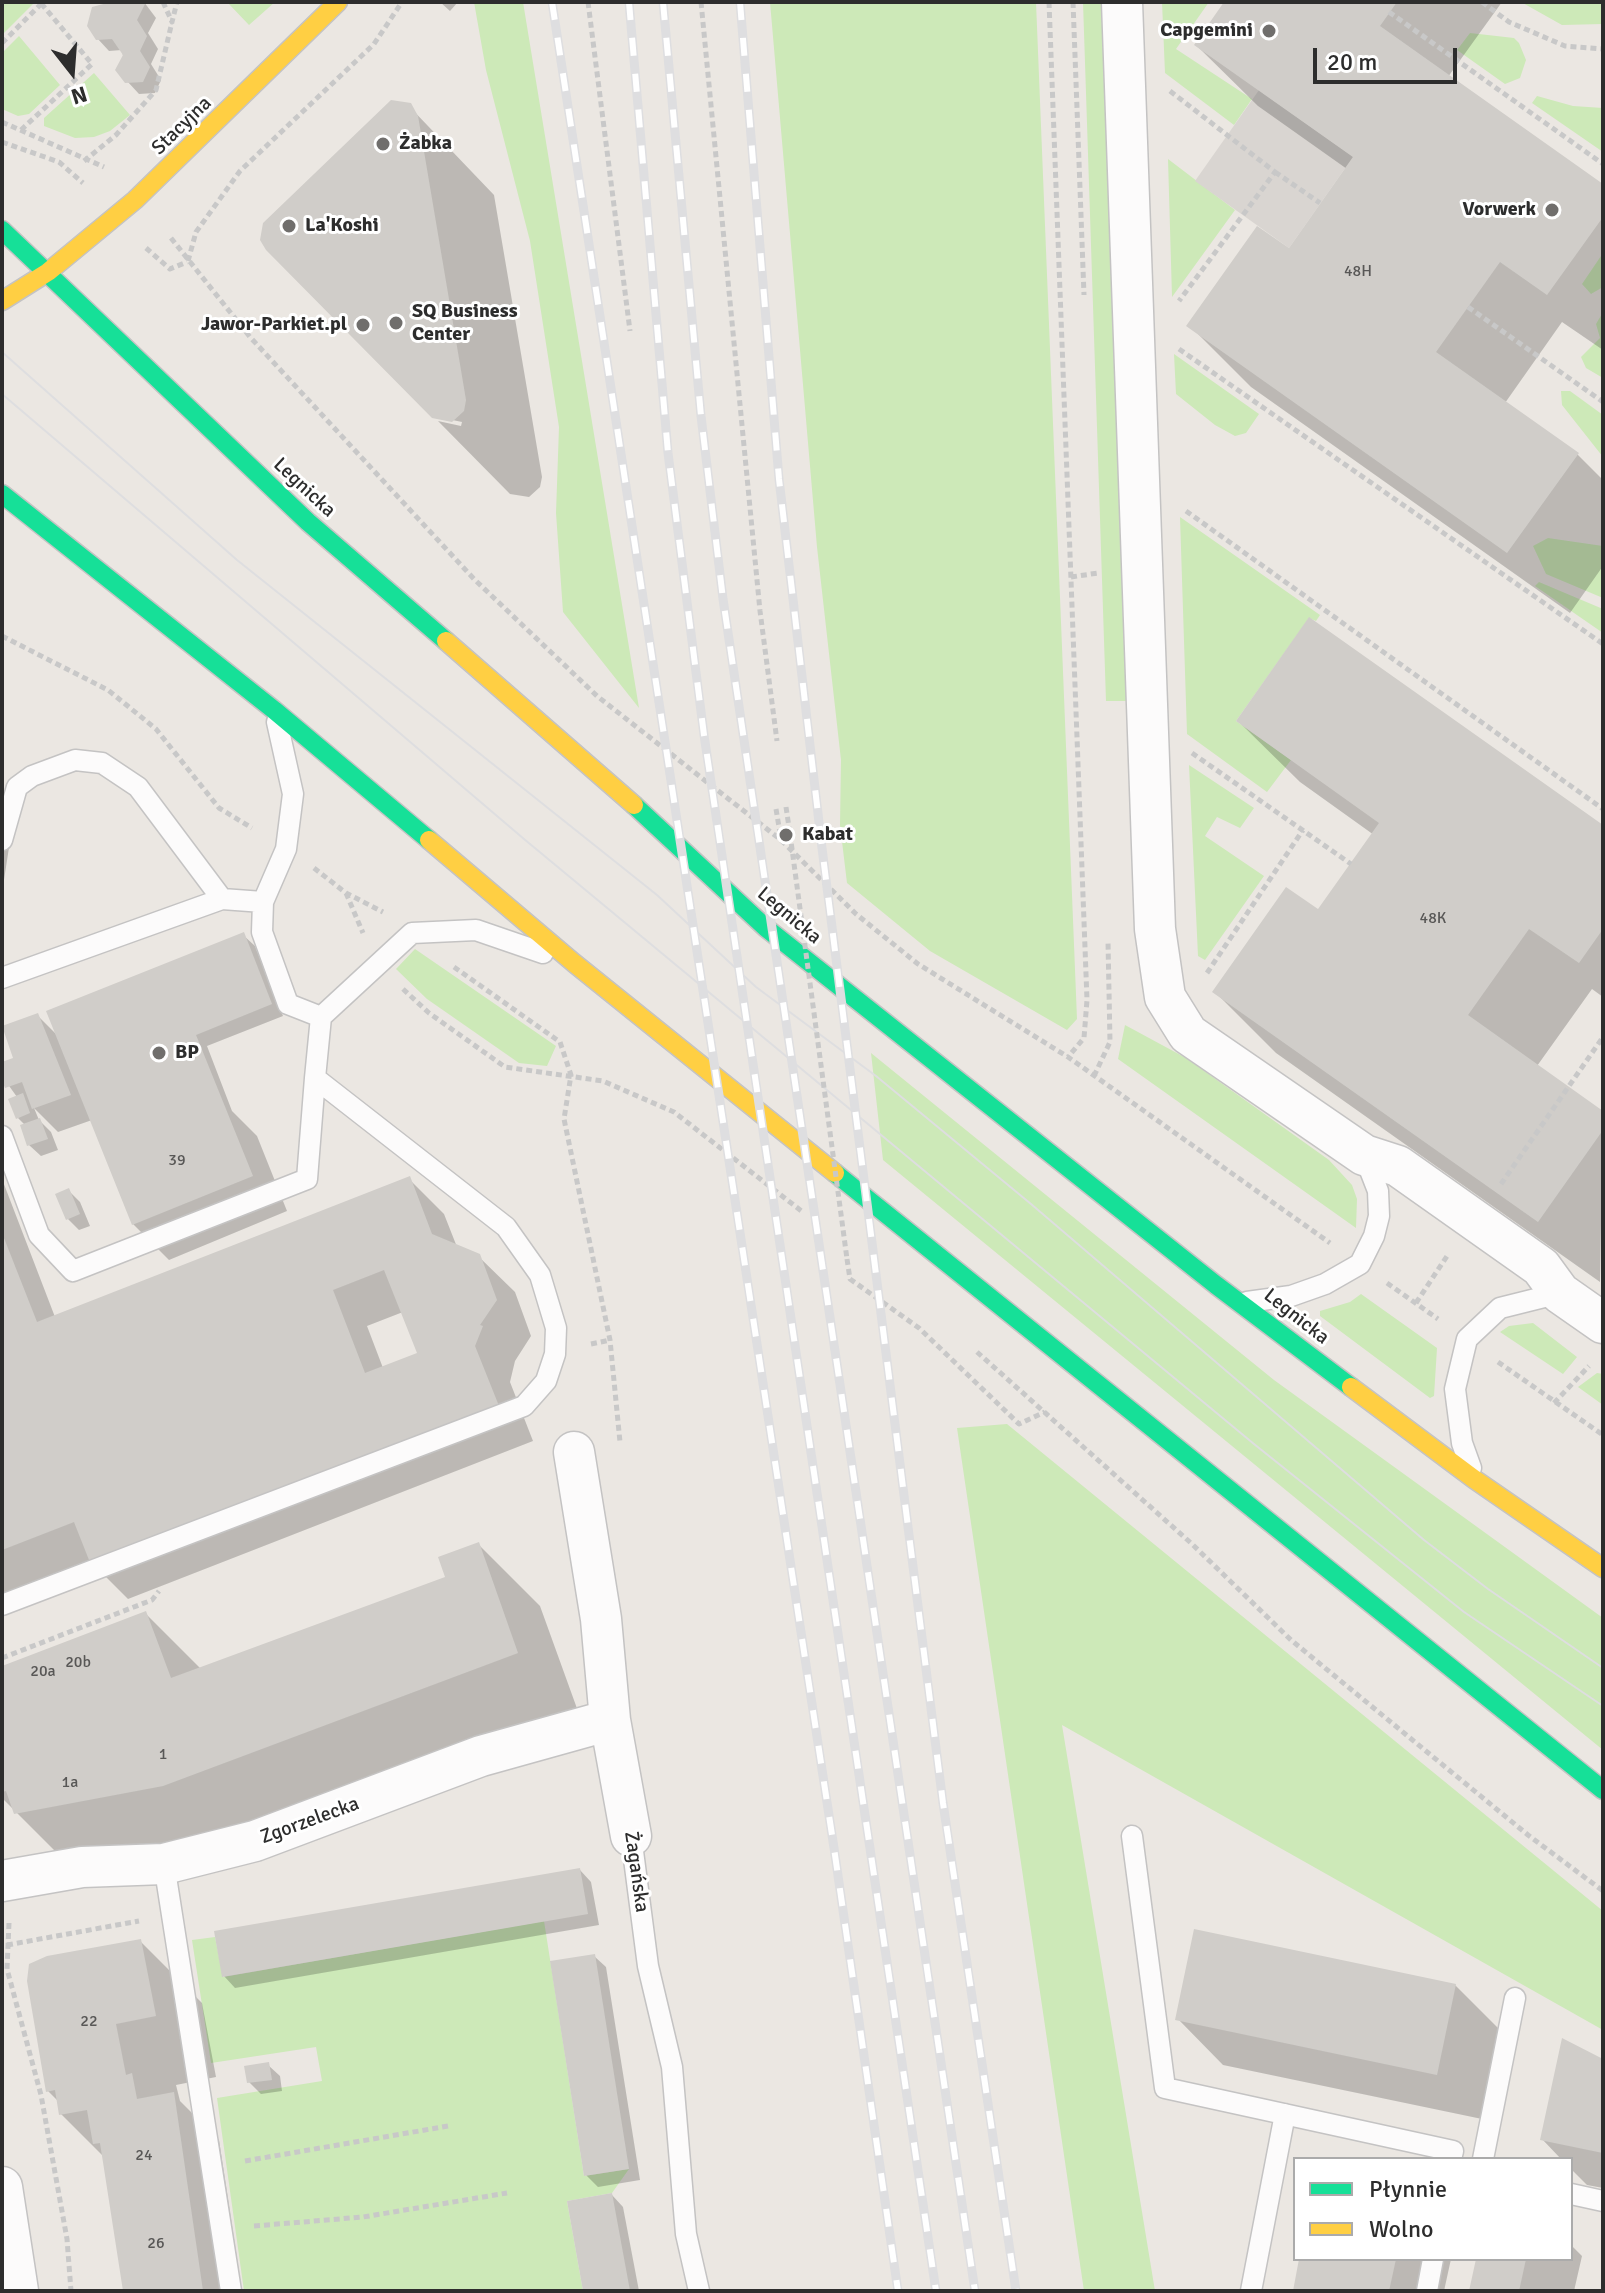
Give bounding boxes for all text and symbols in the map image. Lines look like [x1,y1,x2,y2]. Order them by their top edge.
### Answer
place label: Capgemini [1160,19,1253,43]
marker: Capgemini [1260,22,1278,40]
north arrow [32,32,112,112]
scale bar [1317,32,1461,82]
text: 20 m [1327,47,1377,77]
text: N [68,80,90,111]
street label: Stacyjna [147,92,217,160]
place label: Żabka [399,132,452,156]
marker: Żabka [374,135,392,153]
place label: Vorwerk [1463,198,1536,222]
marker: Vorwerk [1543,201,1561,219]
place label: La'Koshi [305,214,379,238]
marker: La'Koshi [280,217,298,235]
house number: 48H [1344,262,1372,282]
place label: SQ Business Center [412,300,518,347]
place label: Jawor-Parkiet.pl [201,313,347,337]
marker: SQ Business Center [387,314,405,332]
marker: Jawor-Parkiet.pl [354,316,372,334]
street label: Legnicka [268,453,340,523]
place label: Kabat [802,823,853,847]
marker: Kabat [777,826,795,844]
street label: Legnicka [752,882,826,950]
house number: 48K [1420,909,1446,929]
place label: BP [175,1041,199,1065]
marker: BP [150,1044,168,1062]
house number: 39 [168,1151,186,1171]
street label: Legnicka [1259,1284,1333,1350]
house number: 20b [65,1653,91,1673]
house number: 20a [30,1662,56,1682]
house number: 1 [159,1745,167,1765]
house number: 1a [62,1773,78,1793]
street label: Zgorzelecka [257,1792,363,1850]
street label: Żagańska [618,1830,654,1914]
house number: 22 [80,2012,98,2032]
house number: 24 [135,2146,153,2166]
legend [1293,2157,1573,2261]
text: Płynnie [1369,2174,1447,2204]
text: Wolno [1369,2214,1434,2244]
house number: 26 [147,2234,165,2254]

